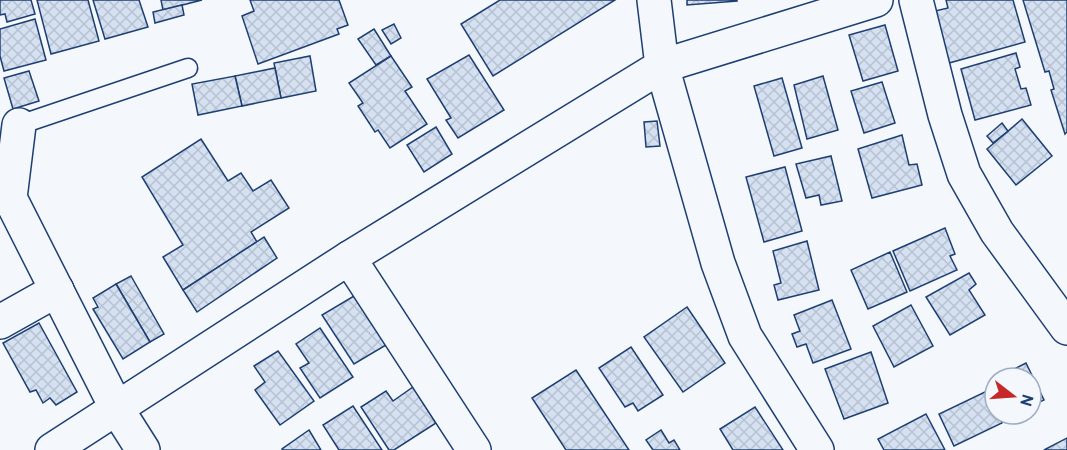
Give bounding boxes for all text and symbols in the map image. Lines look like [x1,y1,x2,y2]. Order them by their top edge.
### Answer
north arrow [983,366,1043,426]
text: N [1014,391,1037,408]

